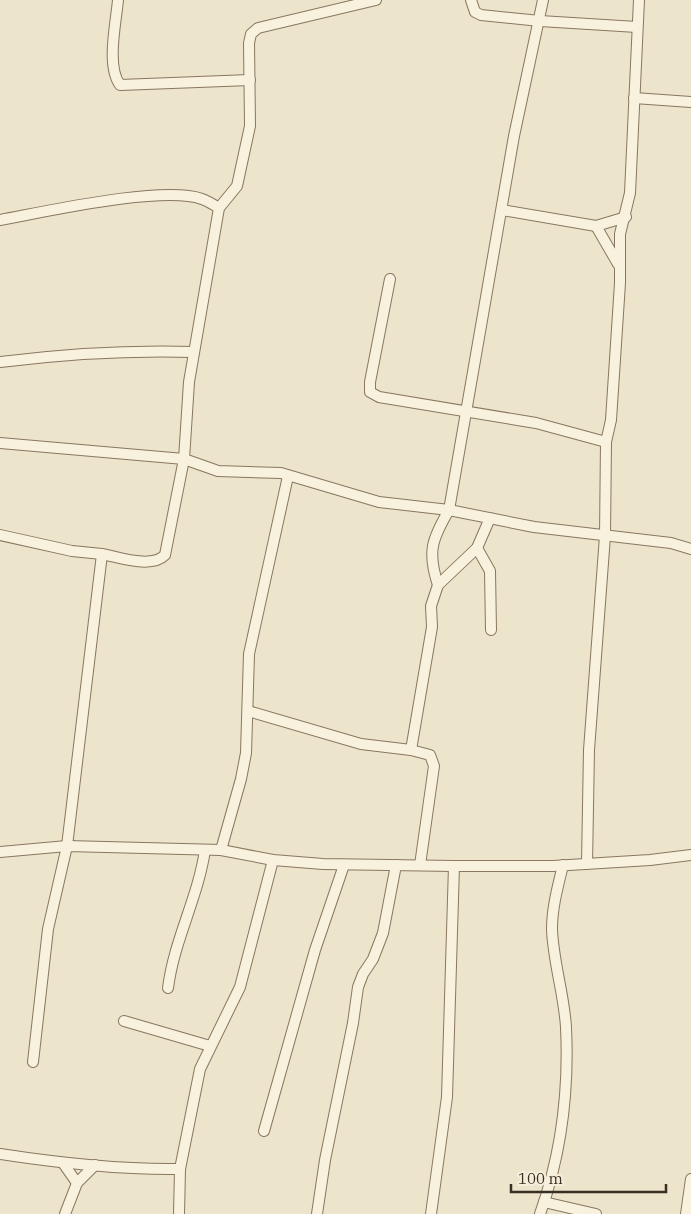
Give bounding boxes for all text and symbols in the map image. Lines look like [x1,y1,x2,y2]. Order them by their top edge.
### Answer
scale bar [511,1162,666,1194]
text: 100 m [518,1169,563,1188]

